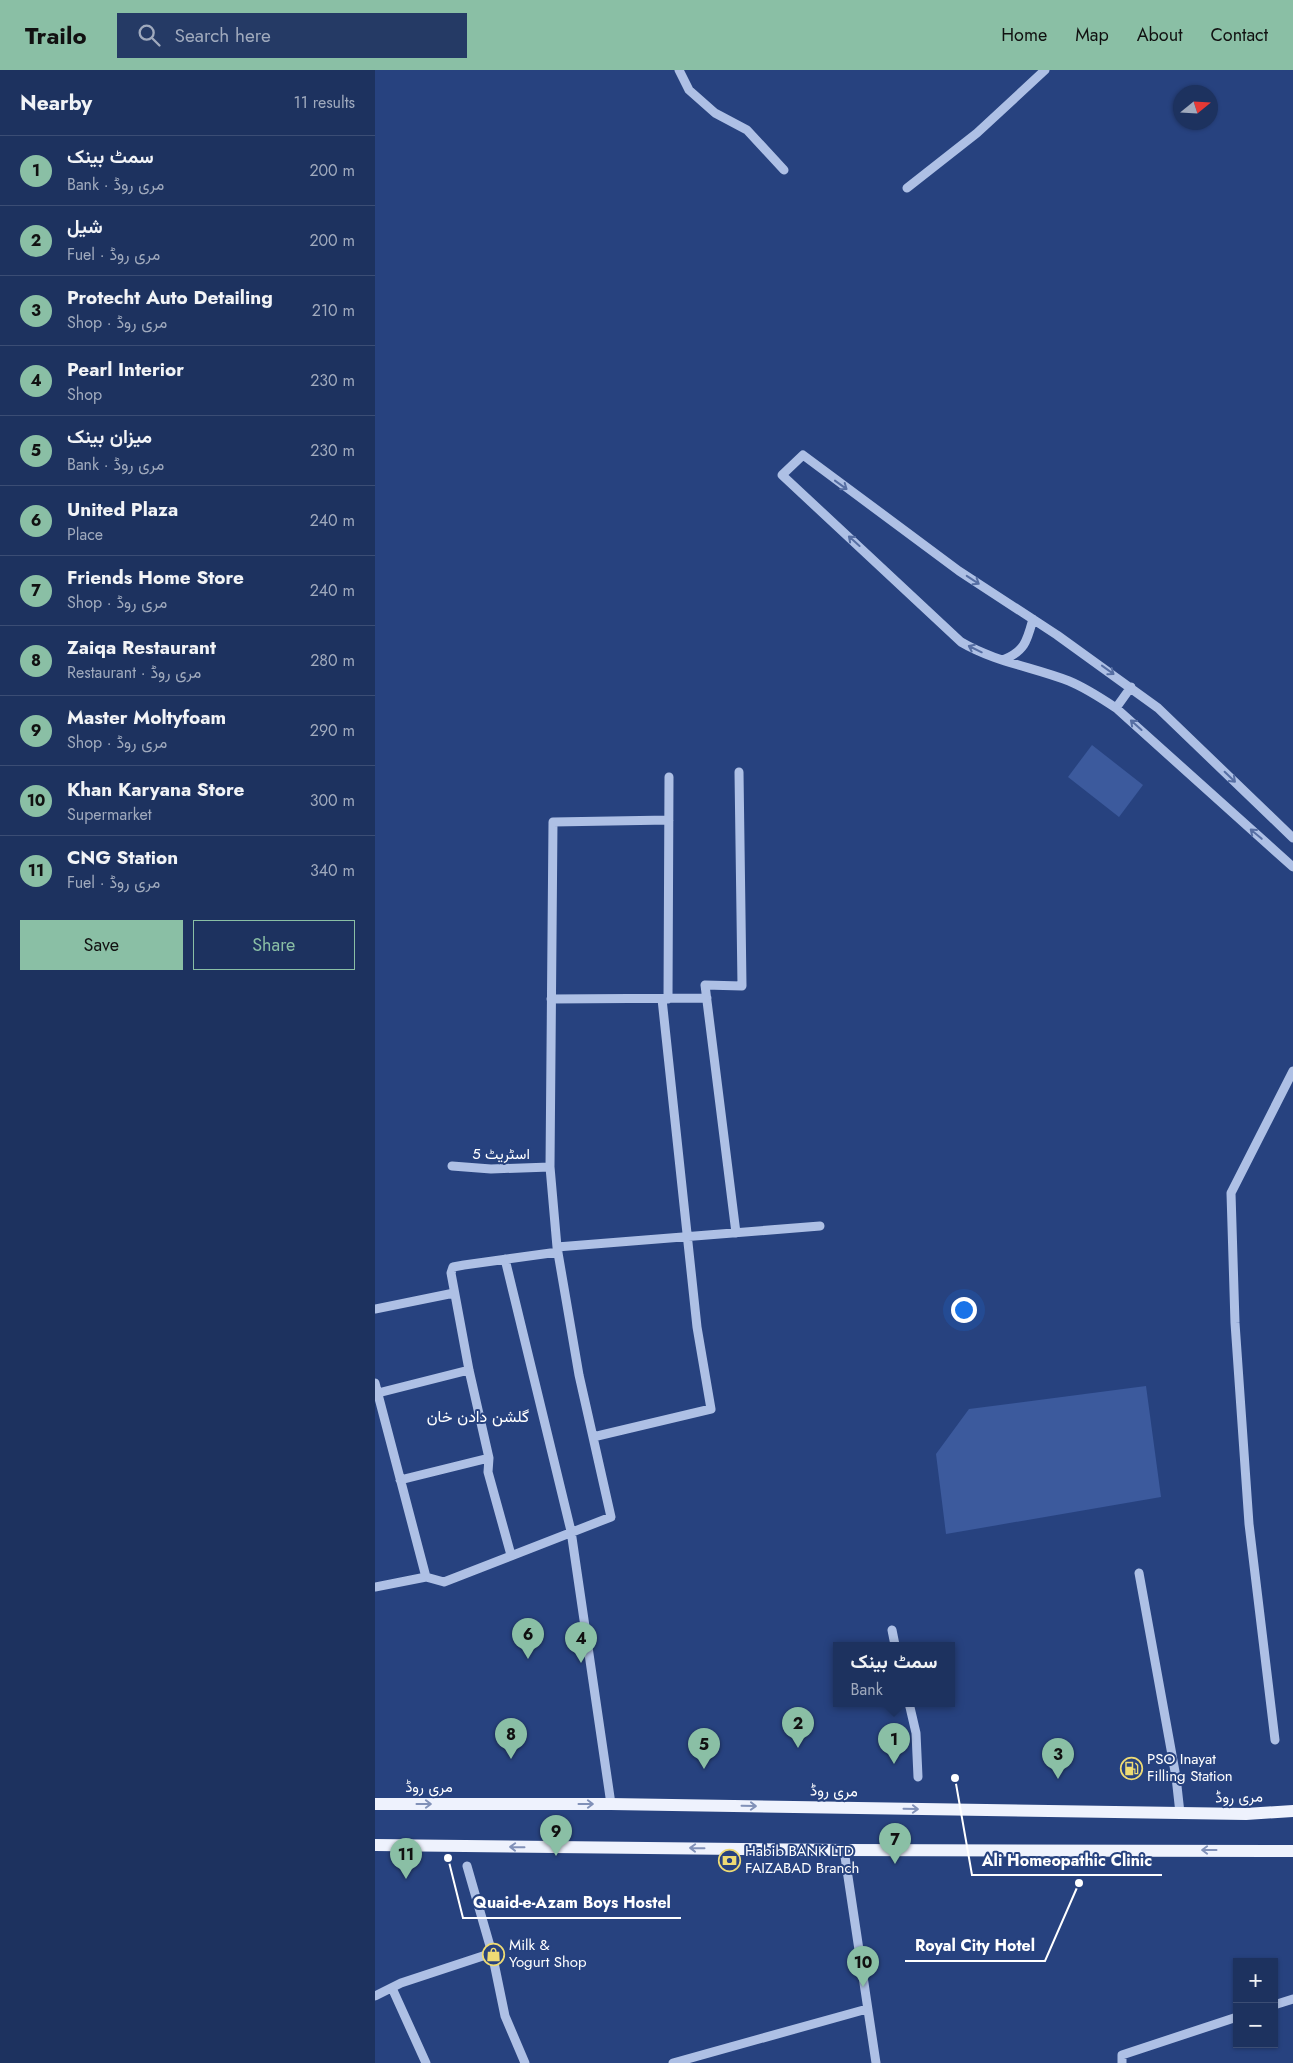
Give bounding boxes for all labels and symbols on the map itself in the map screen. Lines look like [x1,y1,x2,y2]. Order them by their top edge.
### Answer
north arrow [1173,85,1218,130]
one-way arrow [834,479,848,490]
one-way arrow [848,536,861,547]
one-way arrow [965,575,979,585]
one-way arrow [968,644,983,654]
one-way arrow [1101,665,1114,676]
one-way arrow [1129,720,1142,731]
one-way arrow [1224,771,1236,783]
one-way arrow [1250,829,1263,840]
street label: اسٹریٹ 5 [472,1143,530,1165]
your location [951,1297,977,1323]
district label: گلشن دادن خان [427,1405,529,1428]
pin: 6 [512,1618,544,1659]
pin: 4 [565,1622,597,1663]
pin: 2 [782,1707,814,1748]
pin: 8 [495,1718,527,1759]
pin: 1 [878,1723,910,1764]
pin: 5 [688,1728,720,1769]
pin: 3 [1042,1738,1074,1779]
place label: PSO Inayat Filling Station [1147,1748,1233,1787]
fuel station icon: PSO Inayat Filling Station [1119,1756,1143,1780]
street label: مری روڈ [405,1776,453,1798]
street label: مری روڈ [810,1780,858,1802]
street label: مری روڈ [1215,1786,1263,1808]
one-way arrow [415,1799,431,1809]
one-way arrow [578,1799,594,1809]
one-way arrow [740,1801,756,1811]
one-way arrow [902,1804,919,1814]
pin: 9 [540,1815,572,1856]
pin: 7 [879,1823,911,1864]
pin: 11 [390,1838,422,1879]
place label: Habib BANK LTD FAIZABAD Branch [745,1840,860,1879]
one-way arrow [509,1842,526,1852]
one-way arrow [689,1844,705,1853]
callout: Ali Homeopathic Clinic [972,1844,1162,1875]
one-way arrow [1202,1845,1218,1855]
bank icon: Habib BANK LTD FAIZABAD Branch [717,1848,741,1872]
text: Ali Homeopathic Clinic [981,1849,1152,1872]
callout: Quaid-e-Azam Boys Hostel [463,1887,681,1918]
text: Quaid-e-Azam Boys Hostel [473,1891,671,1914]
callout: Royal City Hotel [905,1930,1045,1961]
place label: Milk & Yogurt Shop [509,1934,587,1973]
text: Royal City Hotel [915,1934,1035,1957]
shop icon: Milk & Yogurt Shop [481,1942,505,1966]
pin: 10 [847,1946,879,1987]

